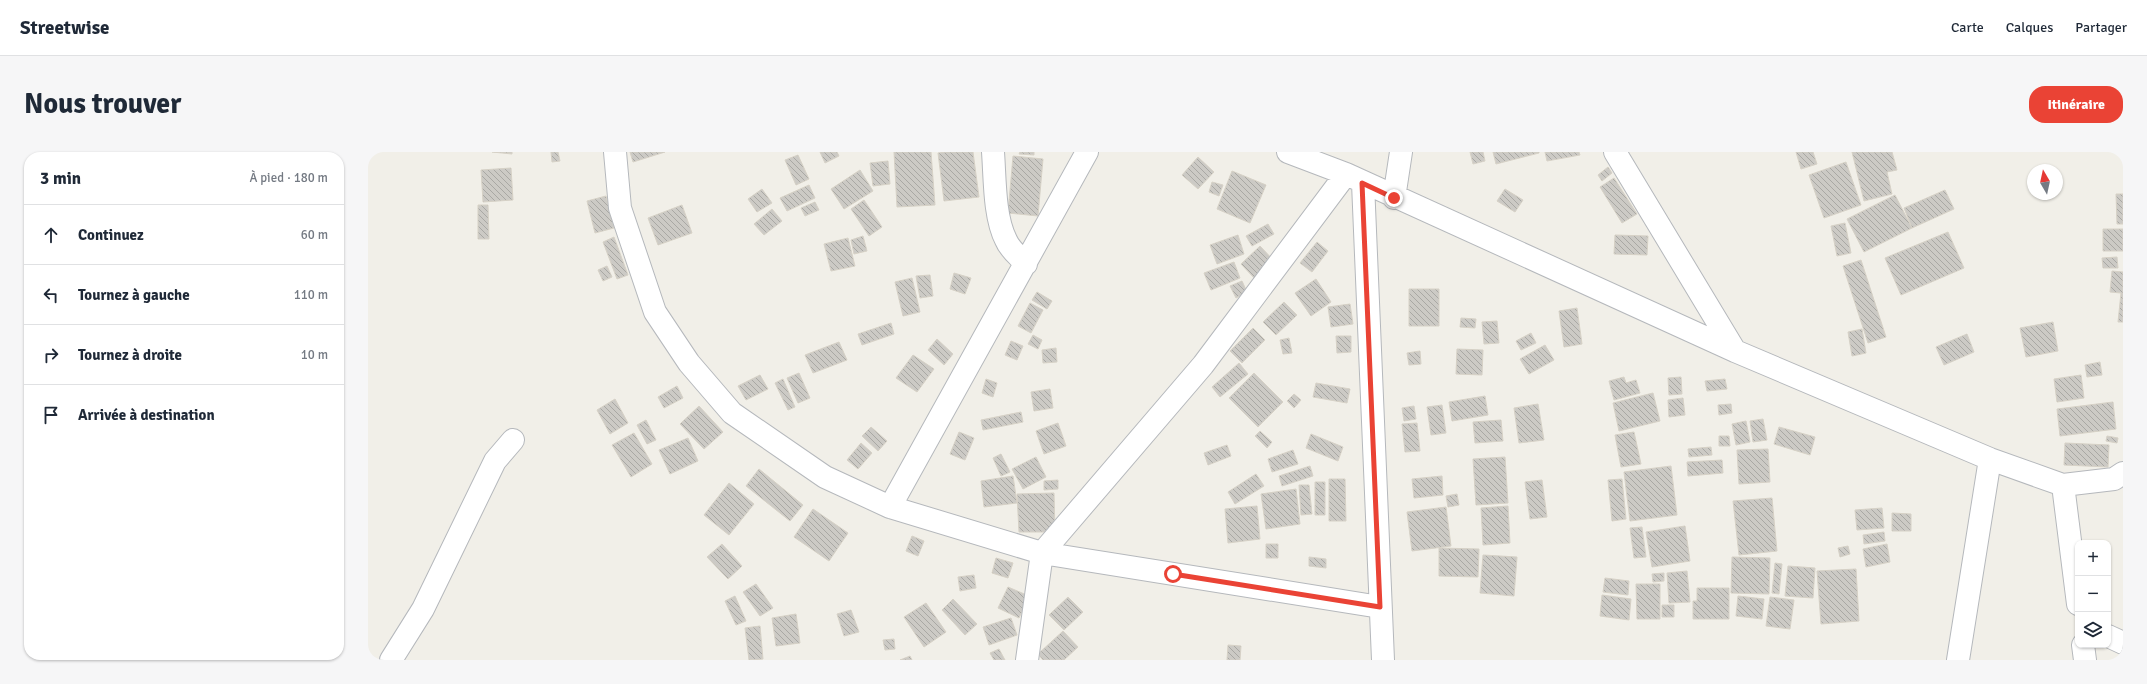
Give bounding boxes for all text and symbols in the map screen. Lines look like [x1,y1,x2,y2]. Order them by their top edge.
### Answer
text: Streetwise [20,16,110,40]
text: Carte [1951,19,1984,36]
text: Calques [2006,19,2053,36]
text: Partager [2075,19,2127,36]
button: Itinéraire [2029,86,2123,123]
text: Nous trouver [24,87,181,121]
north arrow [2027,164,2063,200]
text: 3 min [40,168,81,189]
text: À pied · 180 m [249,170,328,186]
route end [1385,189,1403,207]
icon: ahead [40,224,62,246]
text: Continuez [78,226,144,244]
text: 60 m [301,227,328,243]
icon: left [40,284,62,306]
text: Tournez à gauche [78,286,190,304]
text: 110 m [294,287,328,303]
icon: right [40,344,62,366]
text: Tournez à droite [78,346,182,364]
text: 10 m [301,347,328,363]
icon: arrive [40,404,62,426]
text: Arrivée à destination [78,406,215,424]
map controls [2075,540,2111,648]
button: + [2075,540,2111,576]
route start [1164,565,1182,583]
button: − [2075,576,2111,612]
button: layers [2075,612,2111,648]

